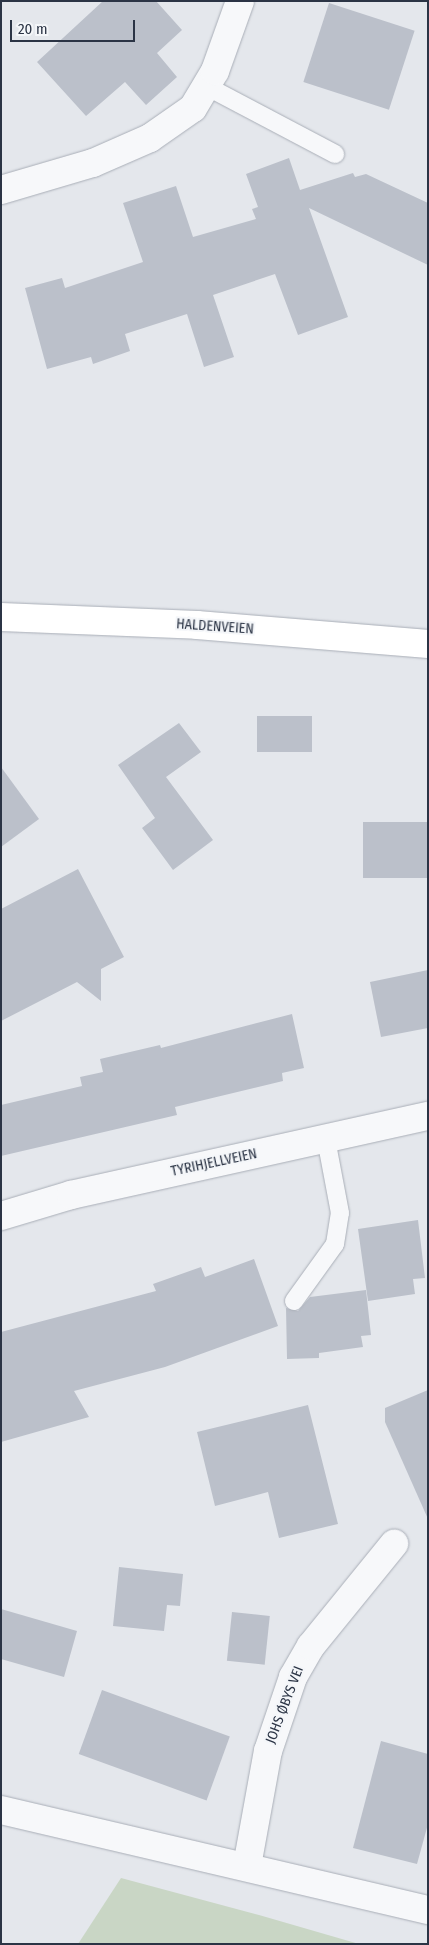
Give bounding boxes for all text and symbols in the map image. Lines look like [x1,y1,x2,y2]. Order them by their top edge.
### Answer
scale bar [12,10,138,42]
text: 20 m [18,20,48,38]
street label: HALDENVEIEN [176,616,254,638]
street label: TYRIHJELLVEIEN [169,1146,259,1180]
street label: JOHS ØBYS VEI [263,1664,307,1746]

